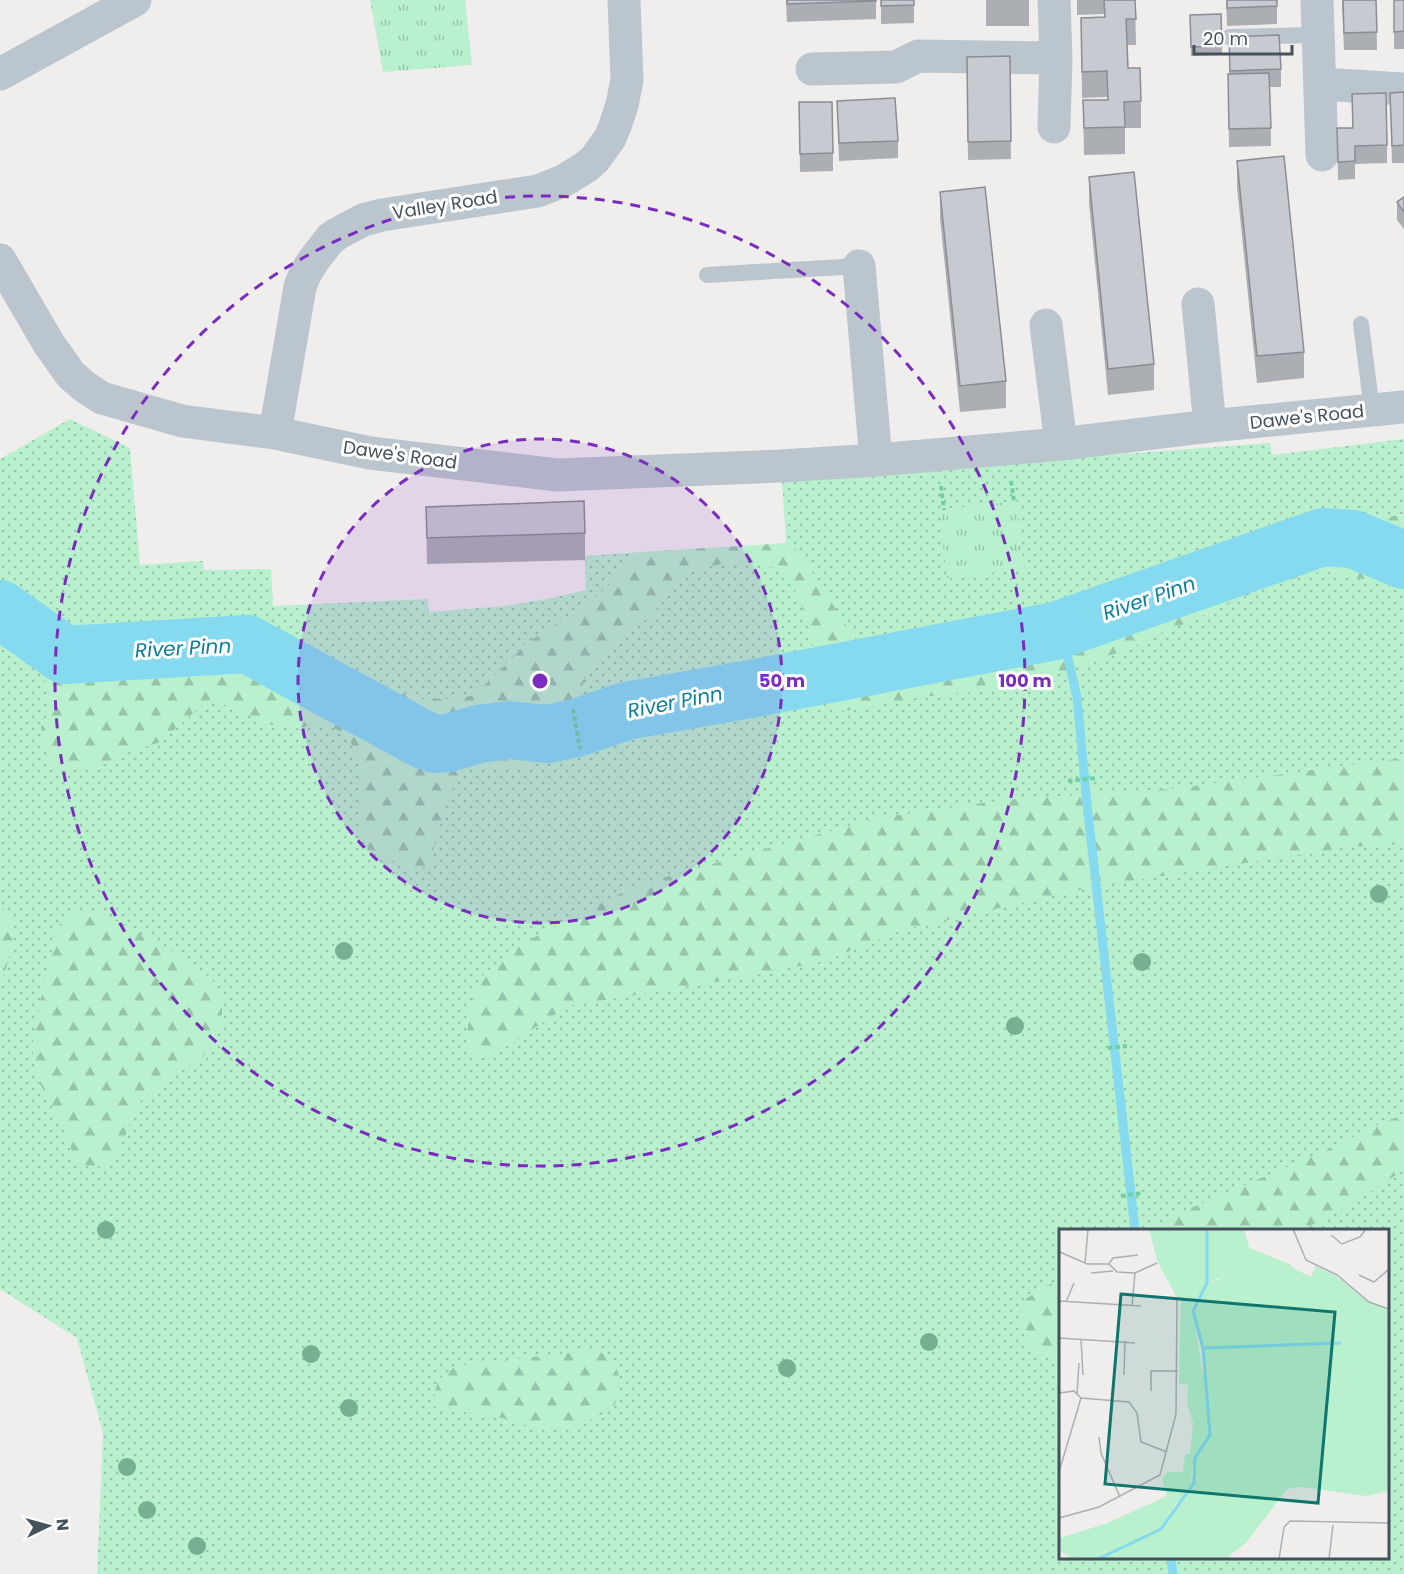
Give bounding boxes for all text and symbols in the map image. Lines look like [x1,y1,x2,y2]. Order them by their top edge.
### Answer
scale bar [1194,18,1292,56]
text: 20 m [1203,26,1248,51]
street label: Valley Road [391,184,499,225]
street label: Dawe's Road [1249,398,1365,435]
street label: Dawe's Road [342,434,459,475]
water label: River Pinn [1099,569,1199,627]
water label: River Pinn [134,632,232,664]
text: 50 m [759,668,805,693]
text: 100 m [998,668,1052,693]
centre of rings [530,671,550,691]
water label: River Pinn [625,679,725,725]
inset map [1059,1229,1389,1559]
north arrow [18,1496,78,1556]
text: N [50,1518,74,1532]

